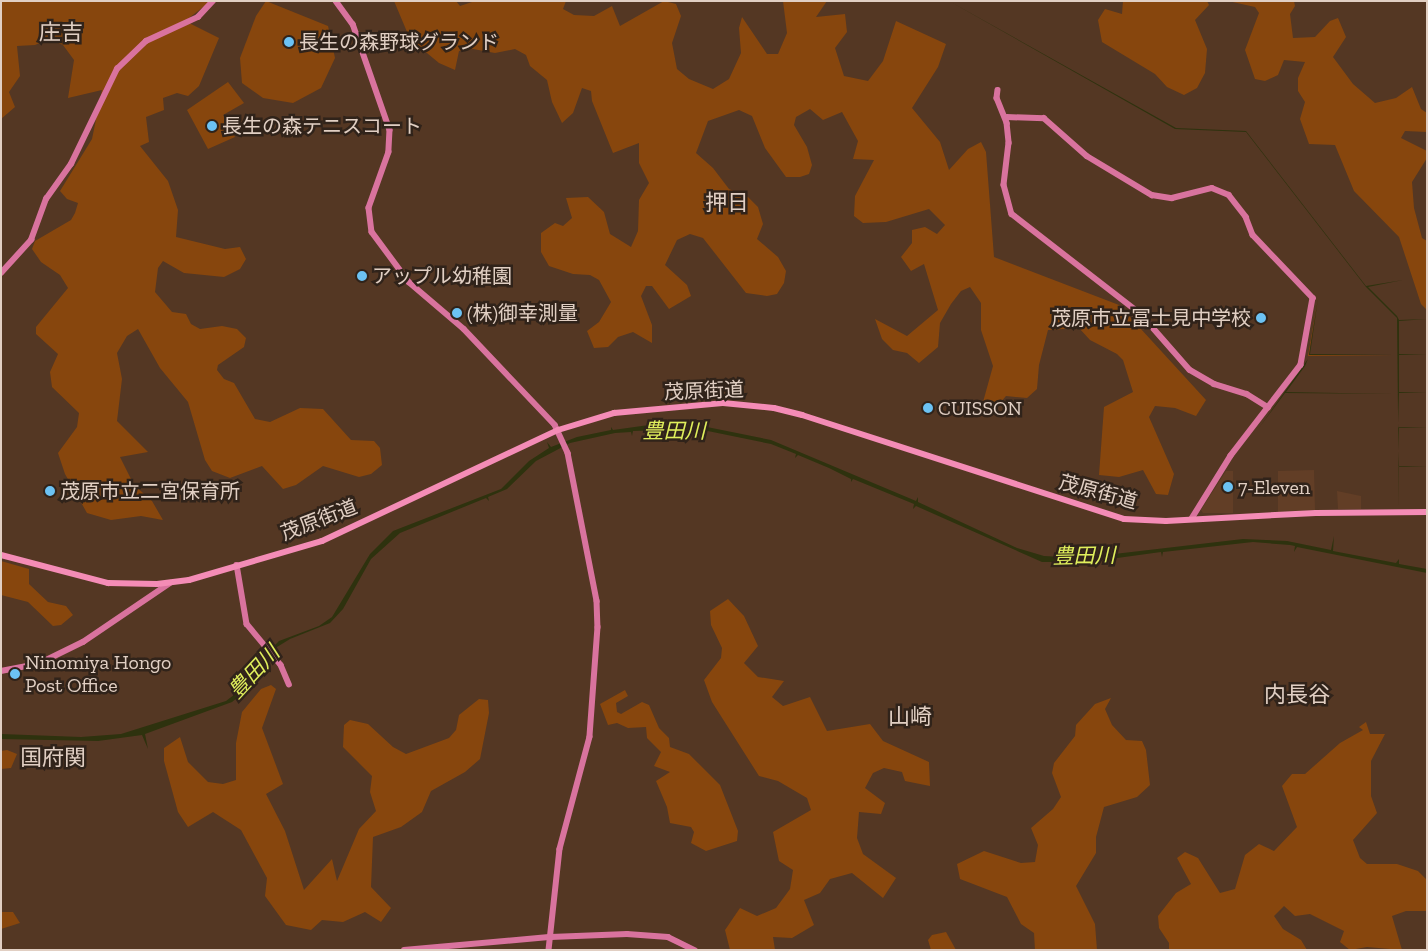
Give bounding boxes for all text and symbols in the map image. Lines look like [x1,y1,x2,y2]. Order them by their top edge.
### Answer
district label: 庄吉 [39,20,83,46]
place label: 長生の森野球グランド [299,30,499,54]
marker: 長生の森野球グランド [283,36,295,48]
place label: 長生の森テニスコート [222,114,422,138]
marker: 長生の森テニスコート [206,120,218,132]
district label: 押日 [705,190,749,216]
place label: アップル幼稚園 [372,264,512,288]
marker: アップル幼稚園 [356,270,368,282]
place label: (株)御幸測量 [467,301,578,325]
place label: 茂原市立冨士見中学校 [1051,306,1251,330]
marker: (株)御幸測量 [451,307,463,319]
marker: 茂原市立冨士見中学校 [1255,312,1267,324]
street label: 茂原街道 [664,378,744,404]
place label: CUISSON [938,396,1022,420]
marker: CUISSON [922,402,934,414]
water label: 豊田川 [643,418,705,444]
street label: 茂原街道 [1056,470,1140,514]
place label: 7-Eleven [1238,475,1310,499]
place label: 茂原市立二宮保育所 [60,479,240,503]
marker: 7-Eleven [1222,481,1234,493]
marker: 茂原市立二宮保育所 [44,485,56,497]
street label: 茂原街道 [277,494,361,546]
water label: 豊田川 [1052,543,1116,569]
water label: 豊田川 [223,640,285,704]
place label: Ninomiya Hongo Post Office [25,650,171,697]
marker: Ninomiya Hongo Post Office [9,668,21,680]
district label: 内長谷 [1264,682,1330,708]
district label: 山崎 [888,704,932,730]
district label: 国府関 [20,745,86,771]

